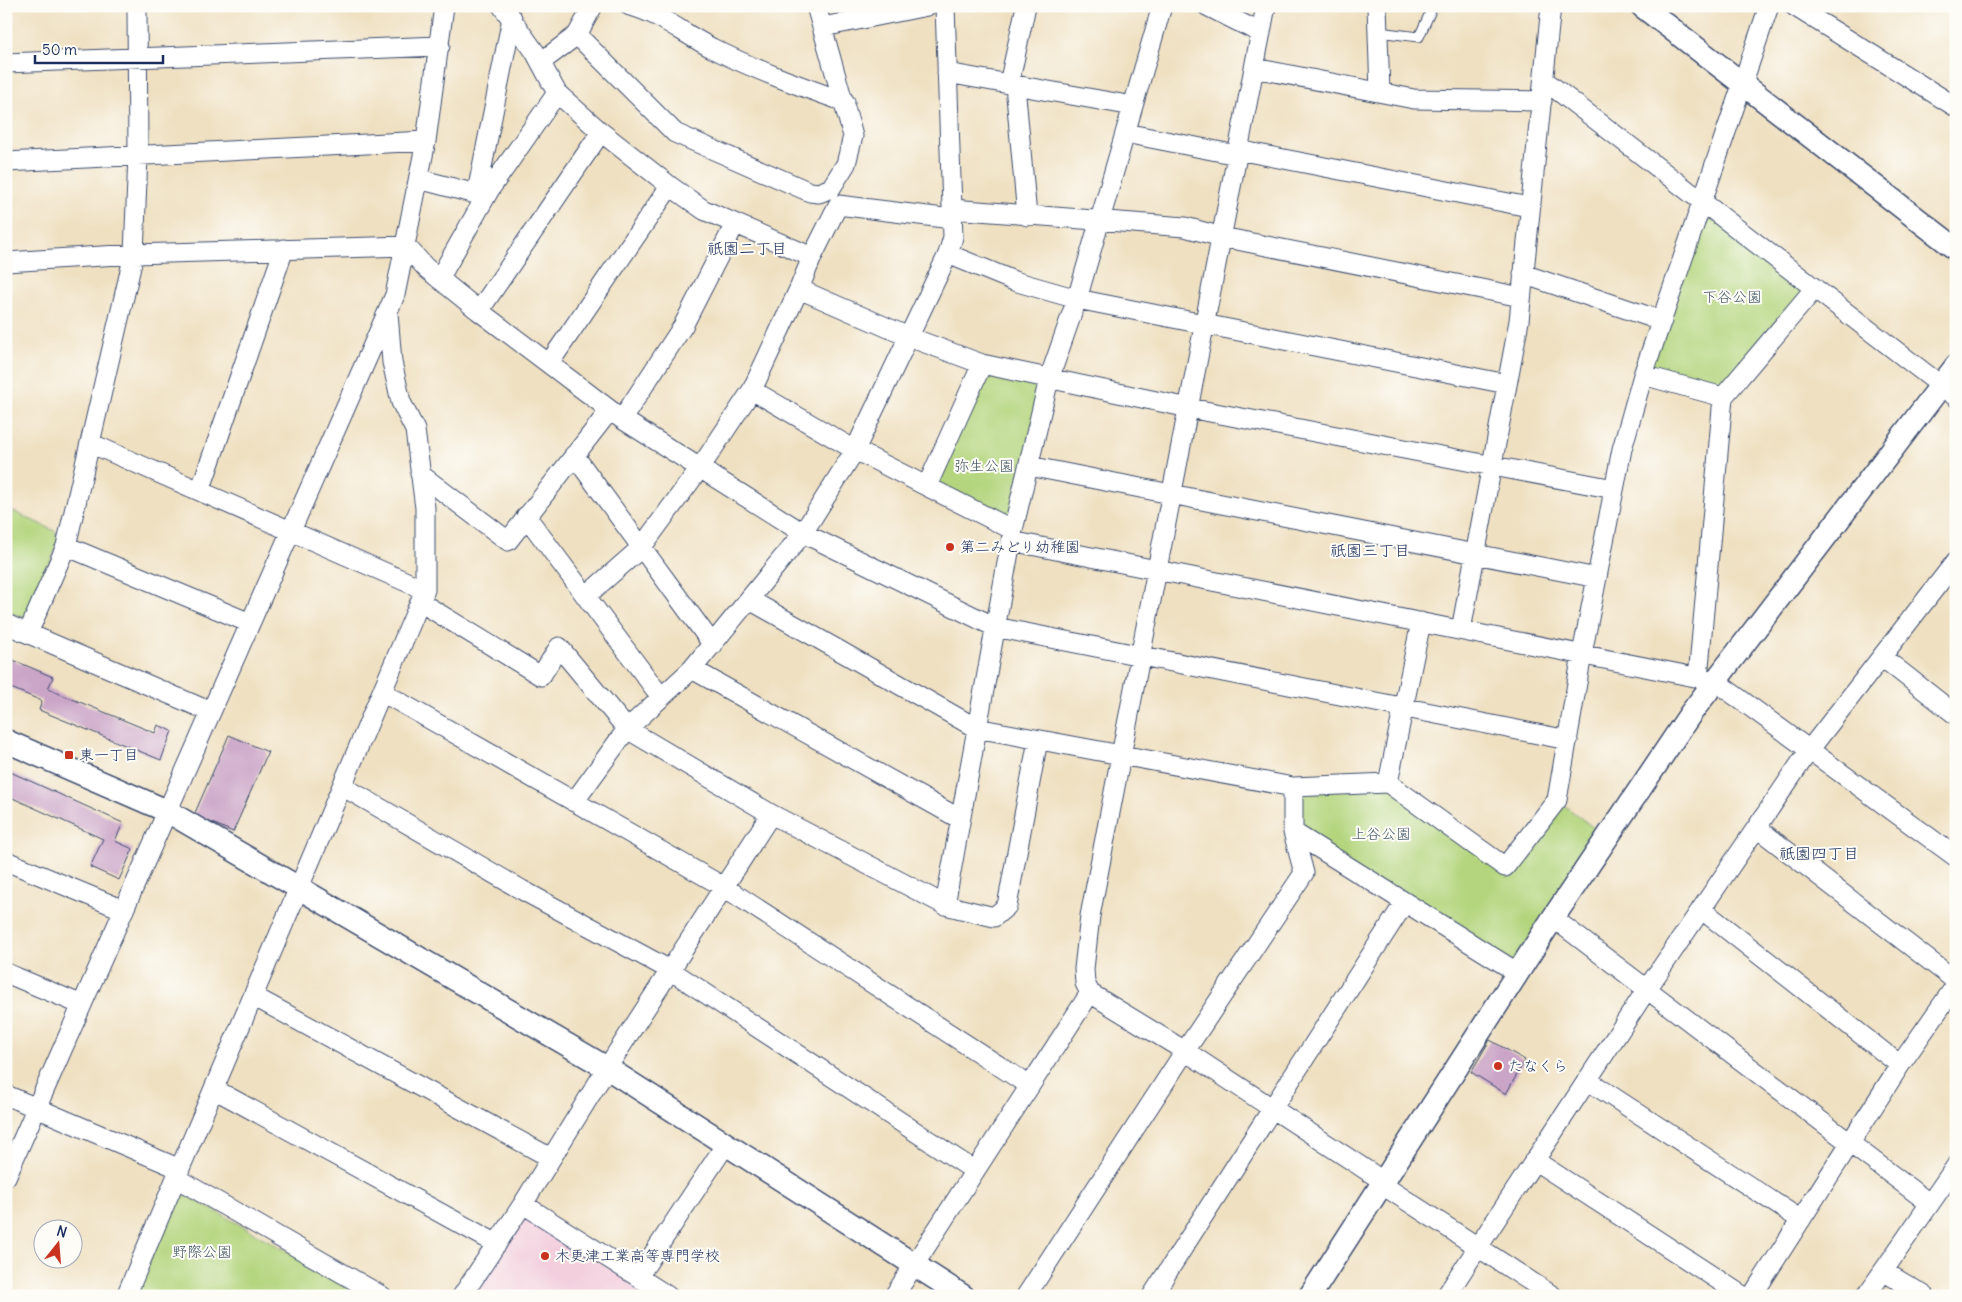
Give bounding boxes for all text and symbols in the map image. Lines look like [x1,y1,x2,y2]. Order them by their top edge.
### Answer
scale bar [35,32,162,64]
text: 50 m [42,40,77,59]
district label: 祇園二丁目 [707,238,787,258]
park label: 下谷公園 [1702,287,1762,306]
park label: 弥生公園 [954,456,1014,475]
place label: 第二みどり幼稚園 [960,537,1080,556]
district label: 祇園三丁目 [1330,540,1410,560]
marker: 第二みどり幼稚園 [944,541,956,553]
place label: 東一丁目 [79,745,139,764]
marker: 東一丁目 [63,749,75,761]
park label: 上谷公園 [1351,824,1411,843]
district label: 祇園四丁目 [1779,843,1859,863]
place label: たなくら [1508,1056,1568,1075]
marker: たなくら [1492,1060,1504,1072]
north arrow [32,1220,82,1270]
text: N [55,1222,69,1242]
park label: 野際公園 [172,1242,232,1261]
place label: 木更津工業高等専門学校 [555,1246,720,1265]
marker: 木更津工業高等専門学校 [539,1250,551,1262]

